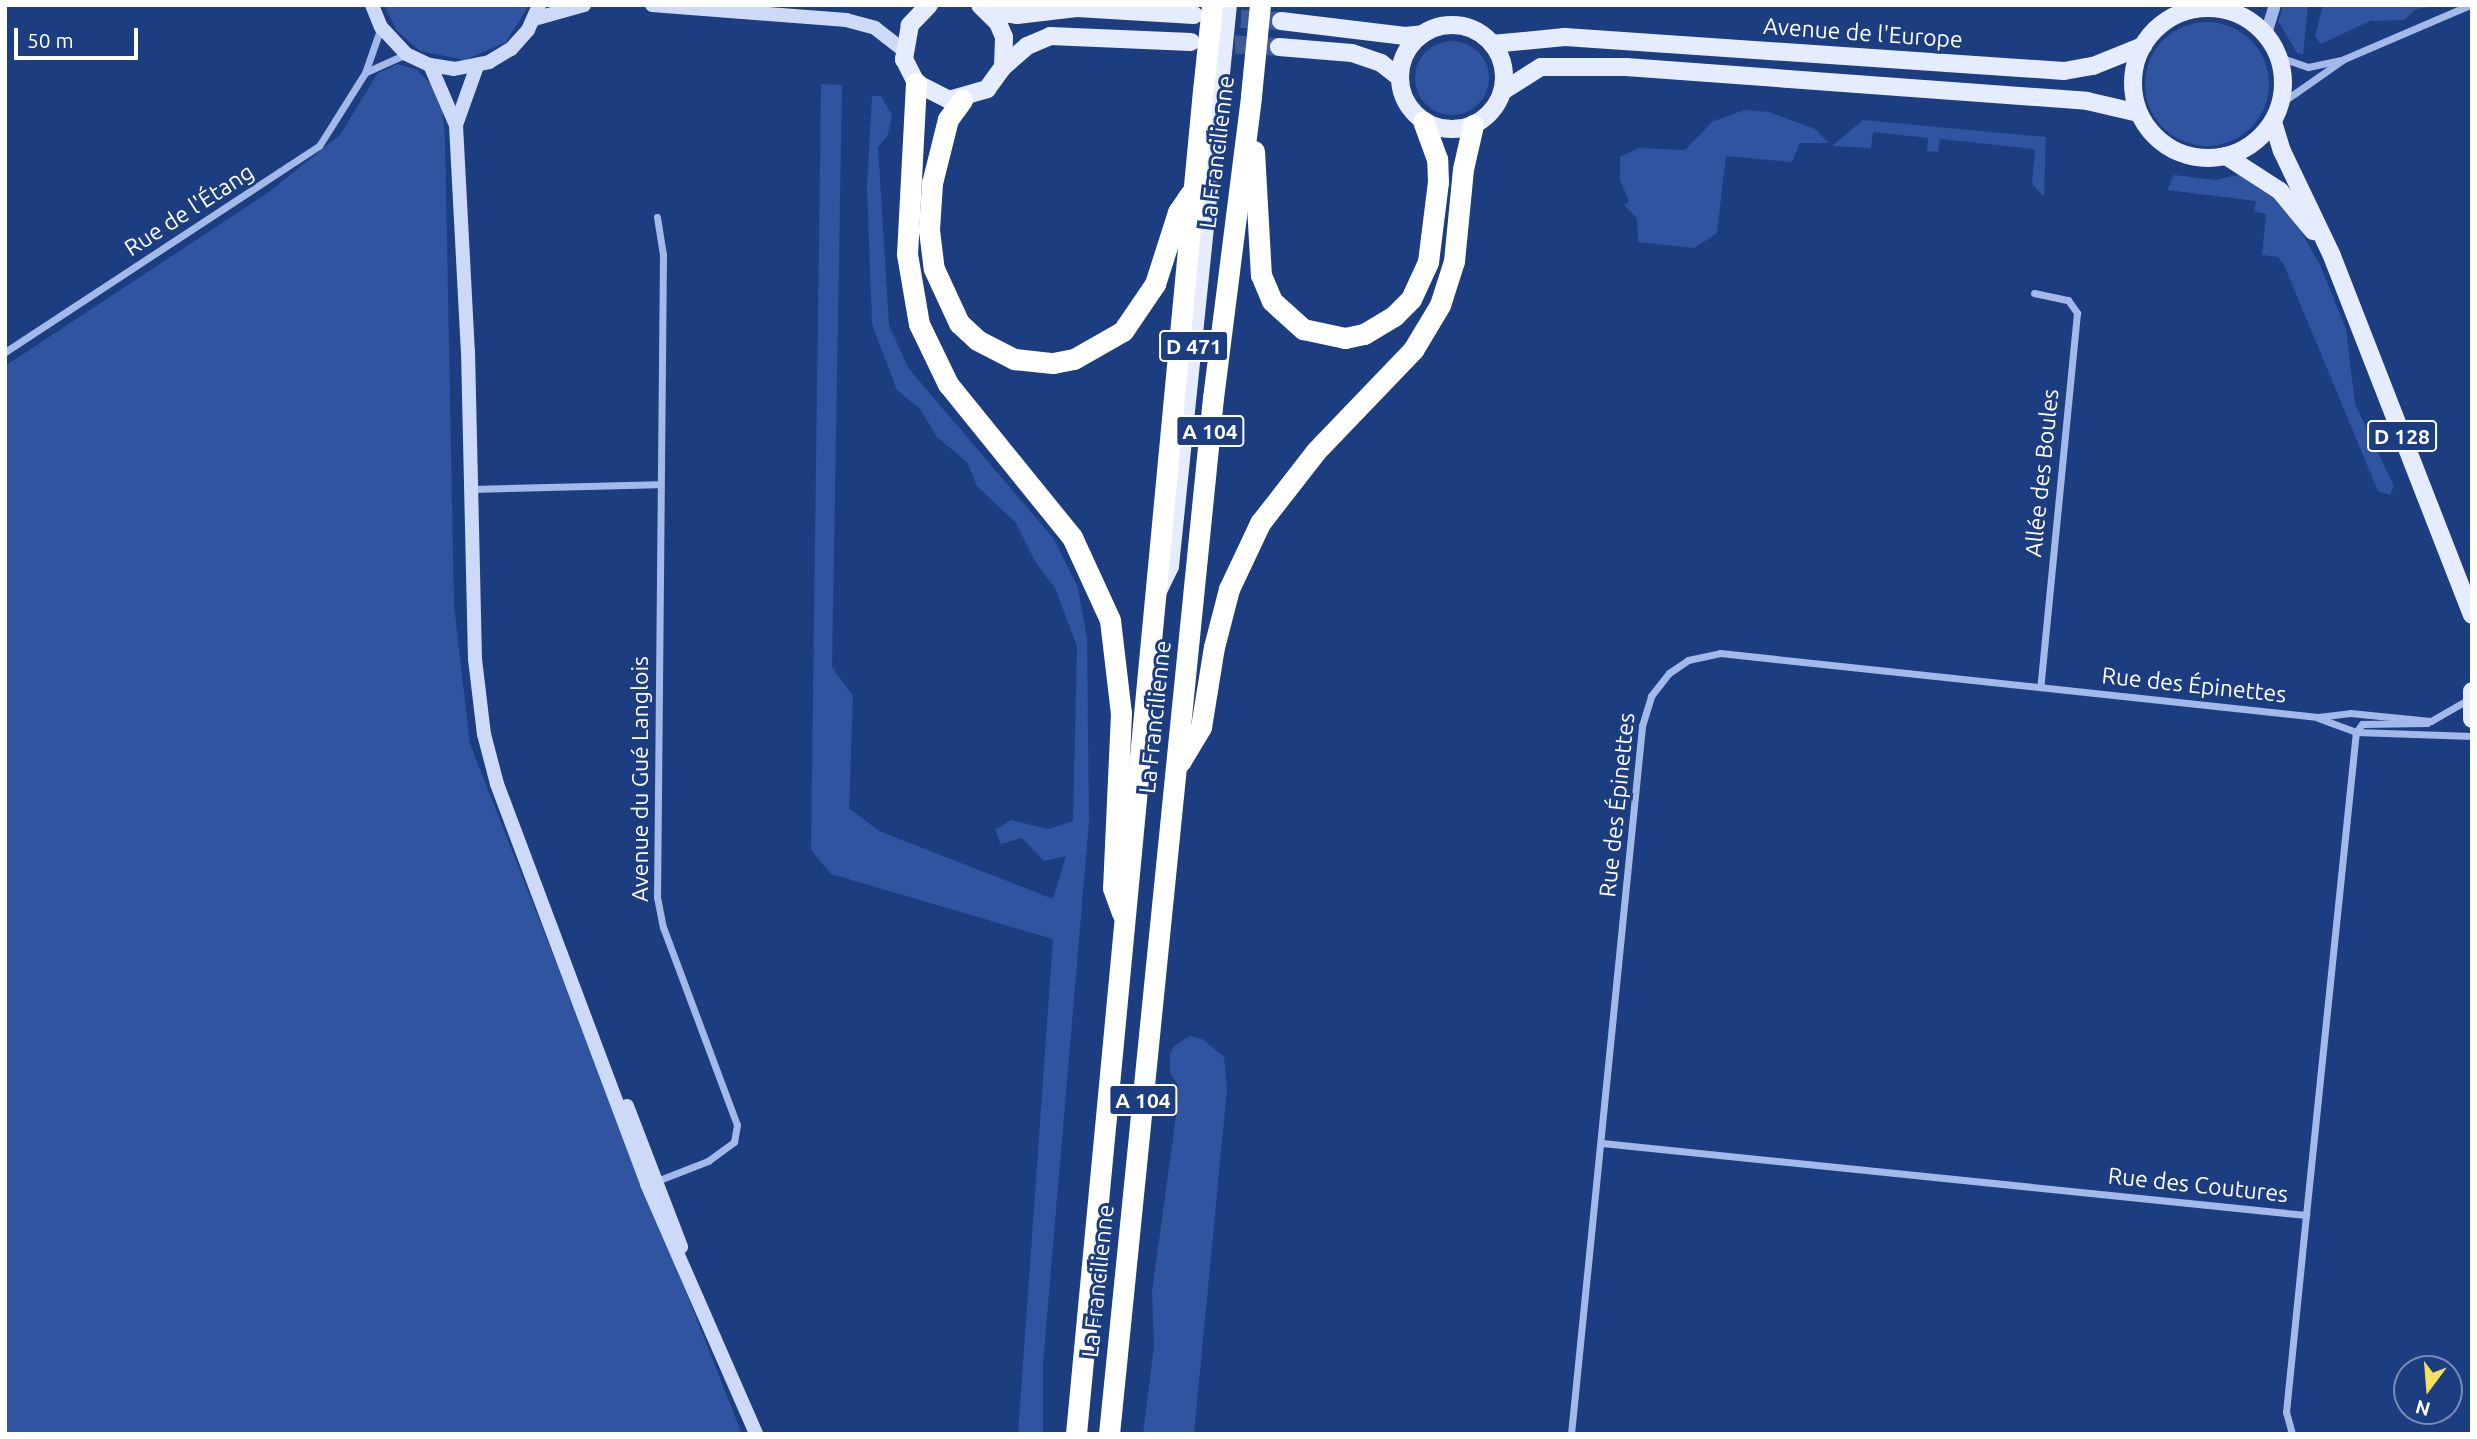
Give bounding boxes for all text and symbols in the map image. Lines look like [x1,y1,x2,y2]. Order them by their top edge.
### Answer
street label: Avenue de l'Europe [1762,12,1964,54]
scale bar [18,14,142,58]
text: 50 m [27,28,74,52]
street label: La Francilienne [1194,74,1240,230]
street label: Rue de l'Étang [119,158,259,262]
road number: D 471 [1159,328,1229,364]
street label: Allée des Boules [2019,388,2065,558]
road number: A 104 [1175,414,1245,448]
road number: D 128 [2367,418,2437,453]
street label: La Francilienne [1133,639,1177,795]
street label: Avenue du Gué Langlois [626,656,654,902]
street label: Rue des Épinettes [2100,662,2288,708]
street label: Rue des Épinettes [1594,711,1640,899]
road number: A 104 [1108,1082,1178,1118]
street label: Rue des Coutures [2107,1162,2289,1208]
street label: La Francilienne [1076,1203,1120,1359]
north arrow [2393,1355,2463,1425]
text: N [2413,1396,2433,1421]

